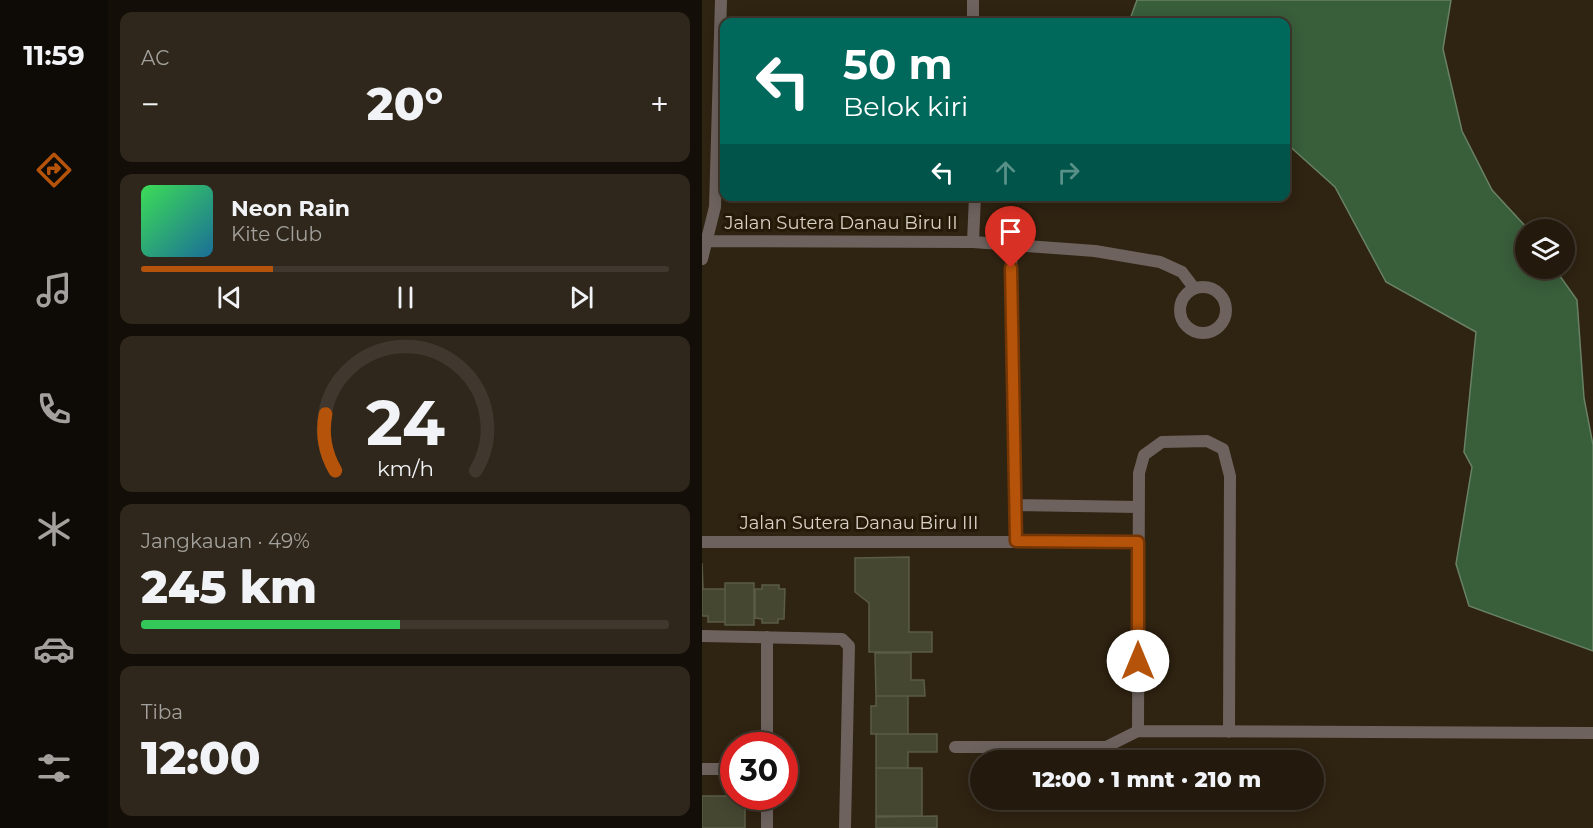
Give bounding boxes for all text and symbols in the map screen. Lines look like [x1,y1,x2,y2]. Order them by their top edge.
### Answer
text: 50 m [843,38,952,90]
text: 11:59 [23,39,85,72]
icon: left [744,42,822,120]
text: AC [141,46,169,70]
text: 20° [367,76,443,131]
text: − [141,84,160,124]
text: + [650,84,669,124]
text: Belok kiri [843,90,968,123]
icon: directions [33,149,75,191]
icon: left [926,156,959,189]
icon: ahead [989,156,1022,189]
icon: right [1052,156,1085,189]
text: Neon Rain [231,195,350,222]
pin [985,206,1036,268]
street label: Jalan Sutera Danau Biru II [723,212,958,234]
icon: arrive [994,215,1027,248]
map controls [1515,219,1575,279]
button: layers [1515,219,1575,279]
text: Kite Club [231,222,322,246]
icon: music [33,269,75,311]
icon: previous [213,281,246,314]
icon: pause [389,281,422,314]
icon: next [565,281,598,314]
text: 24 [365,385,445,461]
icon: phone [33,388,75,430]
text: km/h [376,455,434,481]
icon: climate [33,508,75,550]
street label: Jalan Sutera Danau Biru III [739,512,978,534]
text: Jangkauan · 49% [141,529,310,553]
text: 245 km [141,559,317,614]
icon: car [33,628,75,670]
position arrow [1106,629,1170,693]
text: Tiba [141,700,183,724]
text: 12:00 [141,730,261,785]
speed limit sign: 30 [720,732,798,810]
icon: filters [33,747,75,789]
text: 12:00 · 1 mnt · 210 m [1033,766,1261,793]

